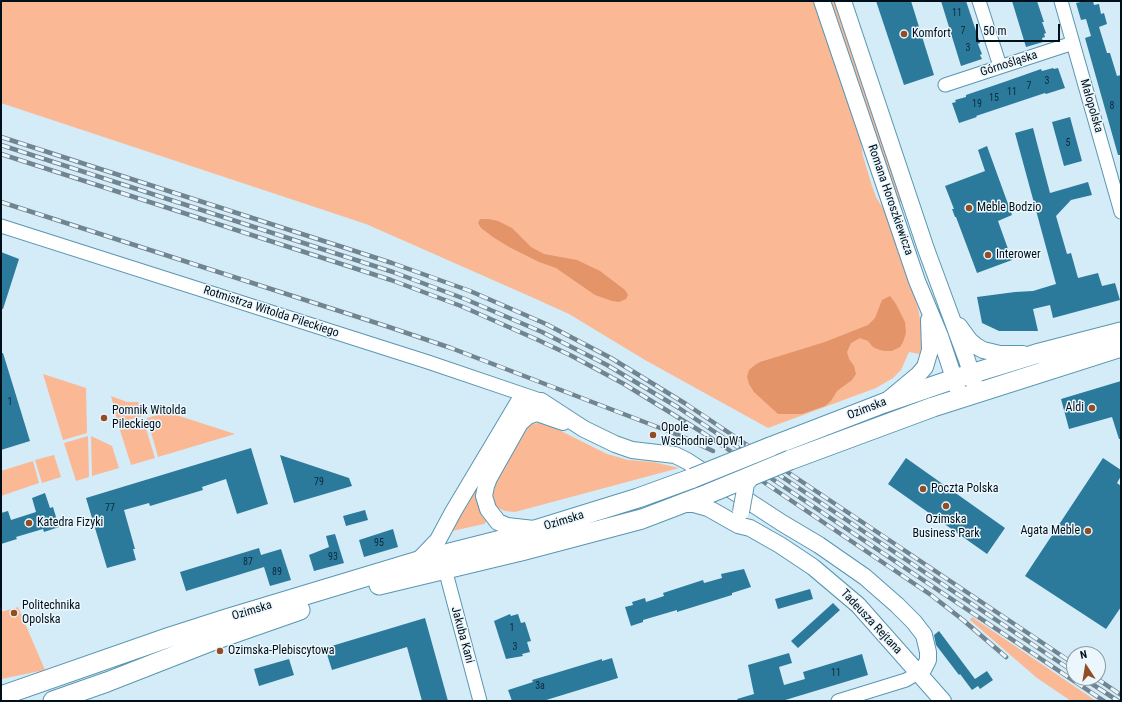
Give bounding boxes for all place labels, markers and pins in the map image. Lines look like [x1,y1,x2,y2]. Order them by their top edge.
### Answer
place label: Komfort [912,27,951,41]
marker: Komfort [899,29,909,39]
place label: Meble Bodzio [977,201,1041,215]
marker: Meble Bodzio [964,203,974,213]
place label: Interower [996,248,1041,262]
marker: Interower [983,250,993,260]
place label: Aldi [1066,401,1084,415]
marker: Aldi [1087,403,1097,413]
place label: Pomnik Witolda Pileckiego [112,404,186,432]
marker: Pomnik Witolda Pileckiego [99,413,109,423]
place label: Opole Wschodnie OpW1 [661,421,744,449]
marker: Opole Wschodnie OpW1 [648,430,658,440]
place label: Poczta Polska [931,482,998,496]
marker: Poczta Polska [918,484,928,494]
marker: Ozimska Business Park [941,501,951,511]
place label: Ozimska Business Park [912,513,980,541]
place label: Katedra Fizyki [37,516,103,530]
marker: Katedra Fizyki [24,518,34,528]
place label: Agata Meble [1020,524,1080,538]
marker: Agata Meble [1083,526,1093,536]
place label: Politechnika Opolska [22,599,80,627]
marker: Politechnika Opolska [9,608,19,618]
place label: Ozimska-Plebiscytowa [228,644,335,658]
marker: Ozimska-Plebiscytowa [215,646,225,656]

